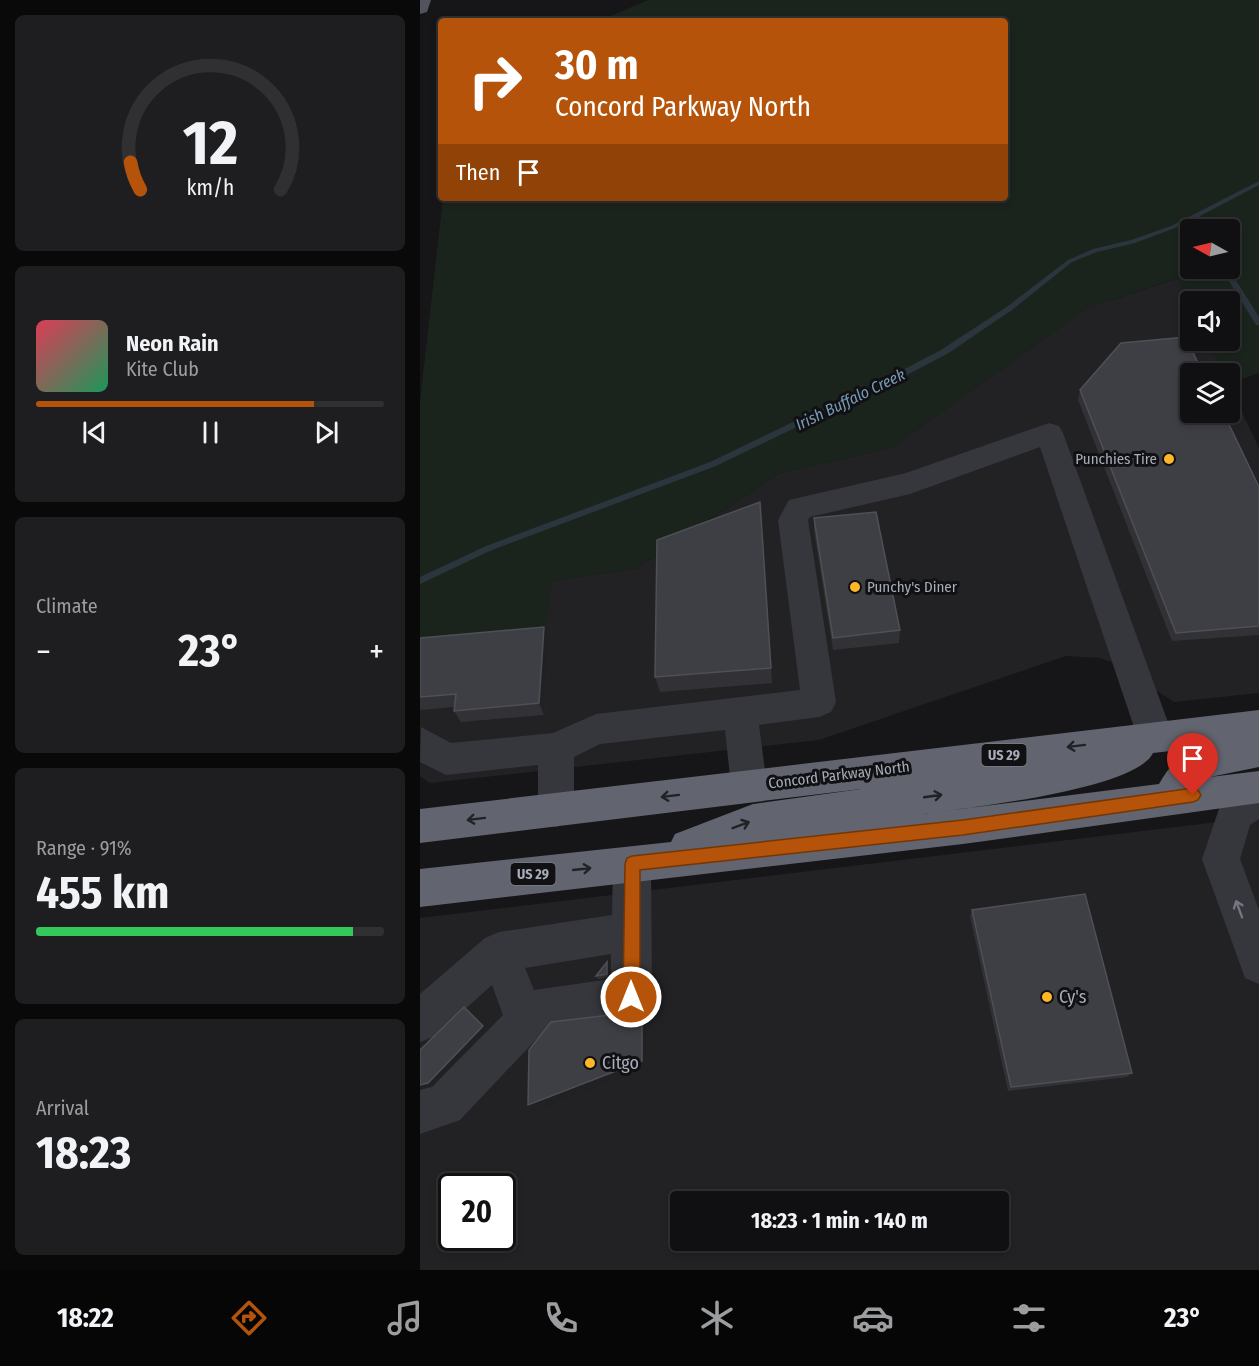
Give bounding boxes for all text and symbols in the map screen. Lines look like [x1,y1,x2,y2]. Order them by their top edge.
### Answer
text: 30 m [555,40,639,90]
icon: right [456,42,534,120]
text: Concord Parkway North [555,91,811,123]
text: 12 [182,106,238,181]
icon: arrive [512,156,545,189]
text: Then [456,159,500,186]
text: km/h [186,175,234,201]
north arrow [1180,219,1240,279]
map controls [1180,219,1240,423]
button: sound [1180,291,1240,351]
text: Neon Rain [126,330,219,357]
text: Kite Club [126,357,199,381]
button: layers [1180,363,1240,423]
water label: Irish Buffalo Creek [792,365,908,434]
icon: previous [78,416,111,449]
icon: pause [194,416,227,449]
icon: next [310,416,343,449]
place label: Punchies Tire [1075,450,1157,468]
marker: Punchies Tire [1162,452,1176,466]
place label: Punchy's Diner [867,578,958,596]
marker: Punchy's Diner [848,580,862,594]
text: Climate [36,594,98,618]
text: 23° [178,624,242,678]
text: − [36,632,51,672]
text: + [369,632,384,672]
pin [1167,733,1218,795]
one-way arrow [1066,741,1086,752]
icon: arrive [1176,742,1209,775]
road number: US 29 [982,744,1026,766]
street label: Concord Parkway North [767,757,911,793]
one-way arrow [922,790,942,801]
one-way arrow [660,791,680,802]
one-way arrow [467,814,487,825]
one-way arrow [731,819,749,830]
text: Range · 91% [36,836,132,860]
road number: US 29 [510,863,556,885]
one-way arrow [572,863,592,874]
text: 455 km [36,866,169,920]
one-way arrow [1233,900,1244,919]
position arrow [599,965,663,1029]
place label: Cy's [1059,986,1087,1008]
marker: Cy's [1040,990,1054,1004]
place label: Citgo [602,1052,639,1074]
marker: Citgo [583,1056,597,1070]
text: Arrival [36,1096,89,1120]
text: 18:23 [36,1126,131,1180]
speed limit sign: 20 [438,1173,516,1251]
text: 18:23 · 1 min · 140 m [751,1207,928,1234]
icon: directions [228,1297,270,1339]
icon: music [384,1297,426,1339]
icon: phone [540,1297,582,1339]
icon: climate [696,1297,738,1339]
icon: car [852,1297,894,1339]
icon: filters [1008,1297,1050,1339]
text: 18:22 [57,1302,114,1334]
text: 23° [1164,1302,1202,1334]

